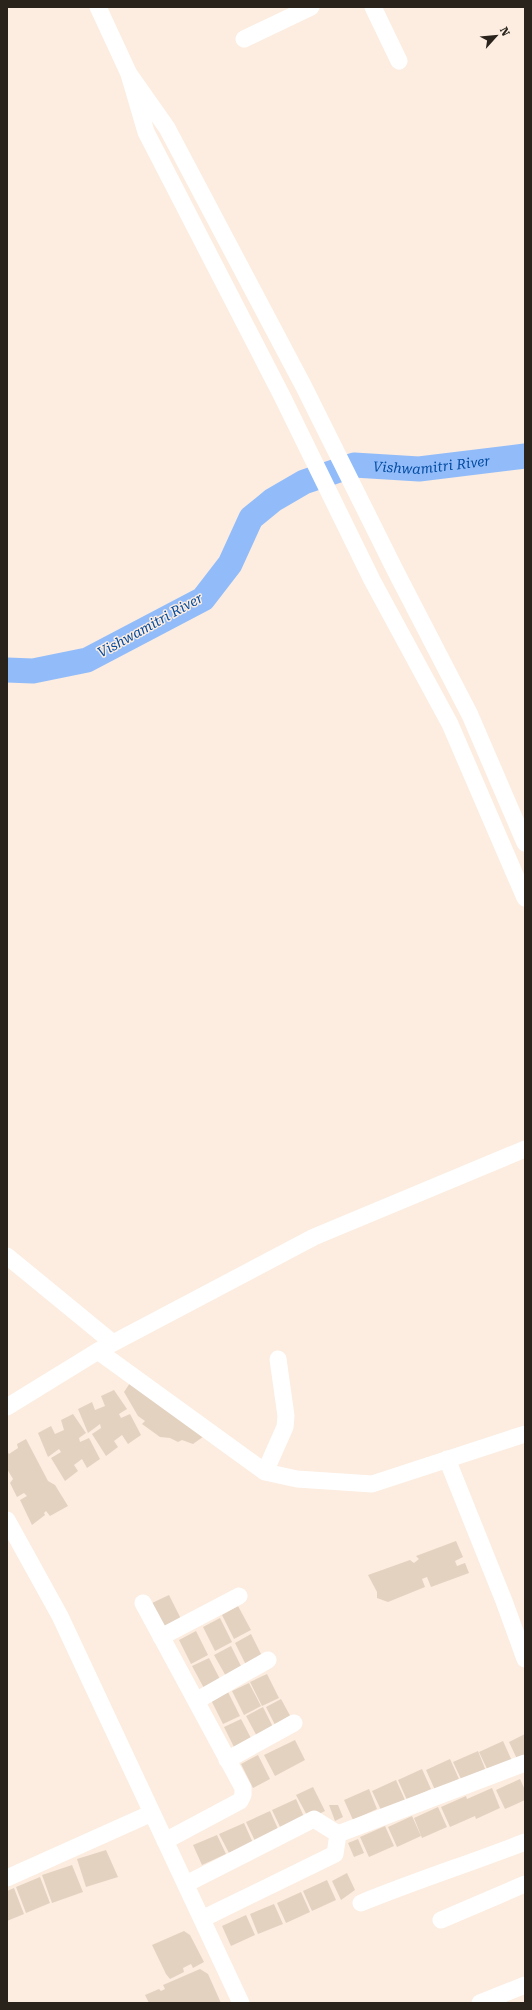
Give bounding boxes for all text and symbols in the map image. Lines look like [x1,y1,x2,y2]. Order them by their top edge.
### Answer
north arrow [476,16,516,56]
text: N [497,25,512,39]
water label: Vishwamitri River [373,452,491,477]
water label: Vishwamitri River [95,589,205,660]

